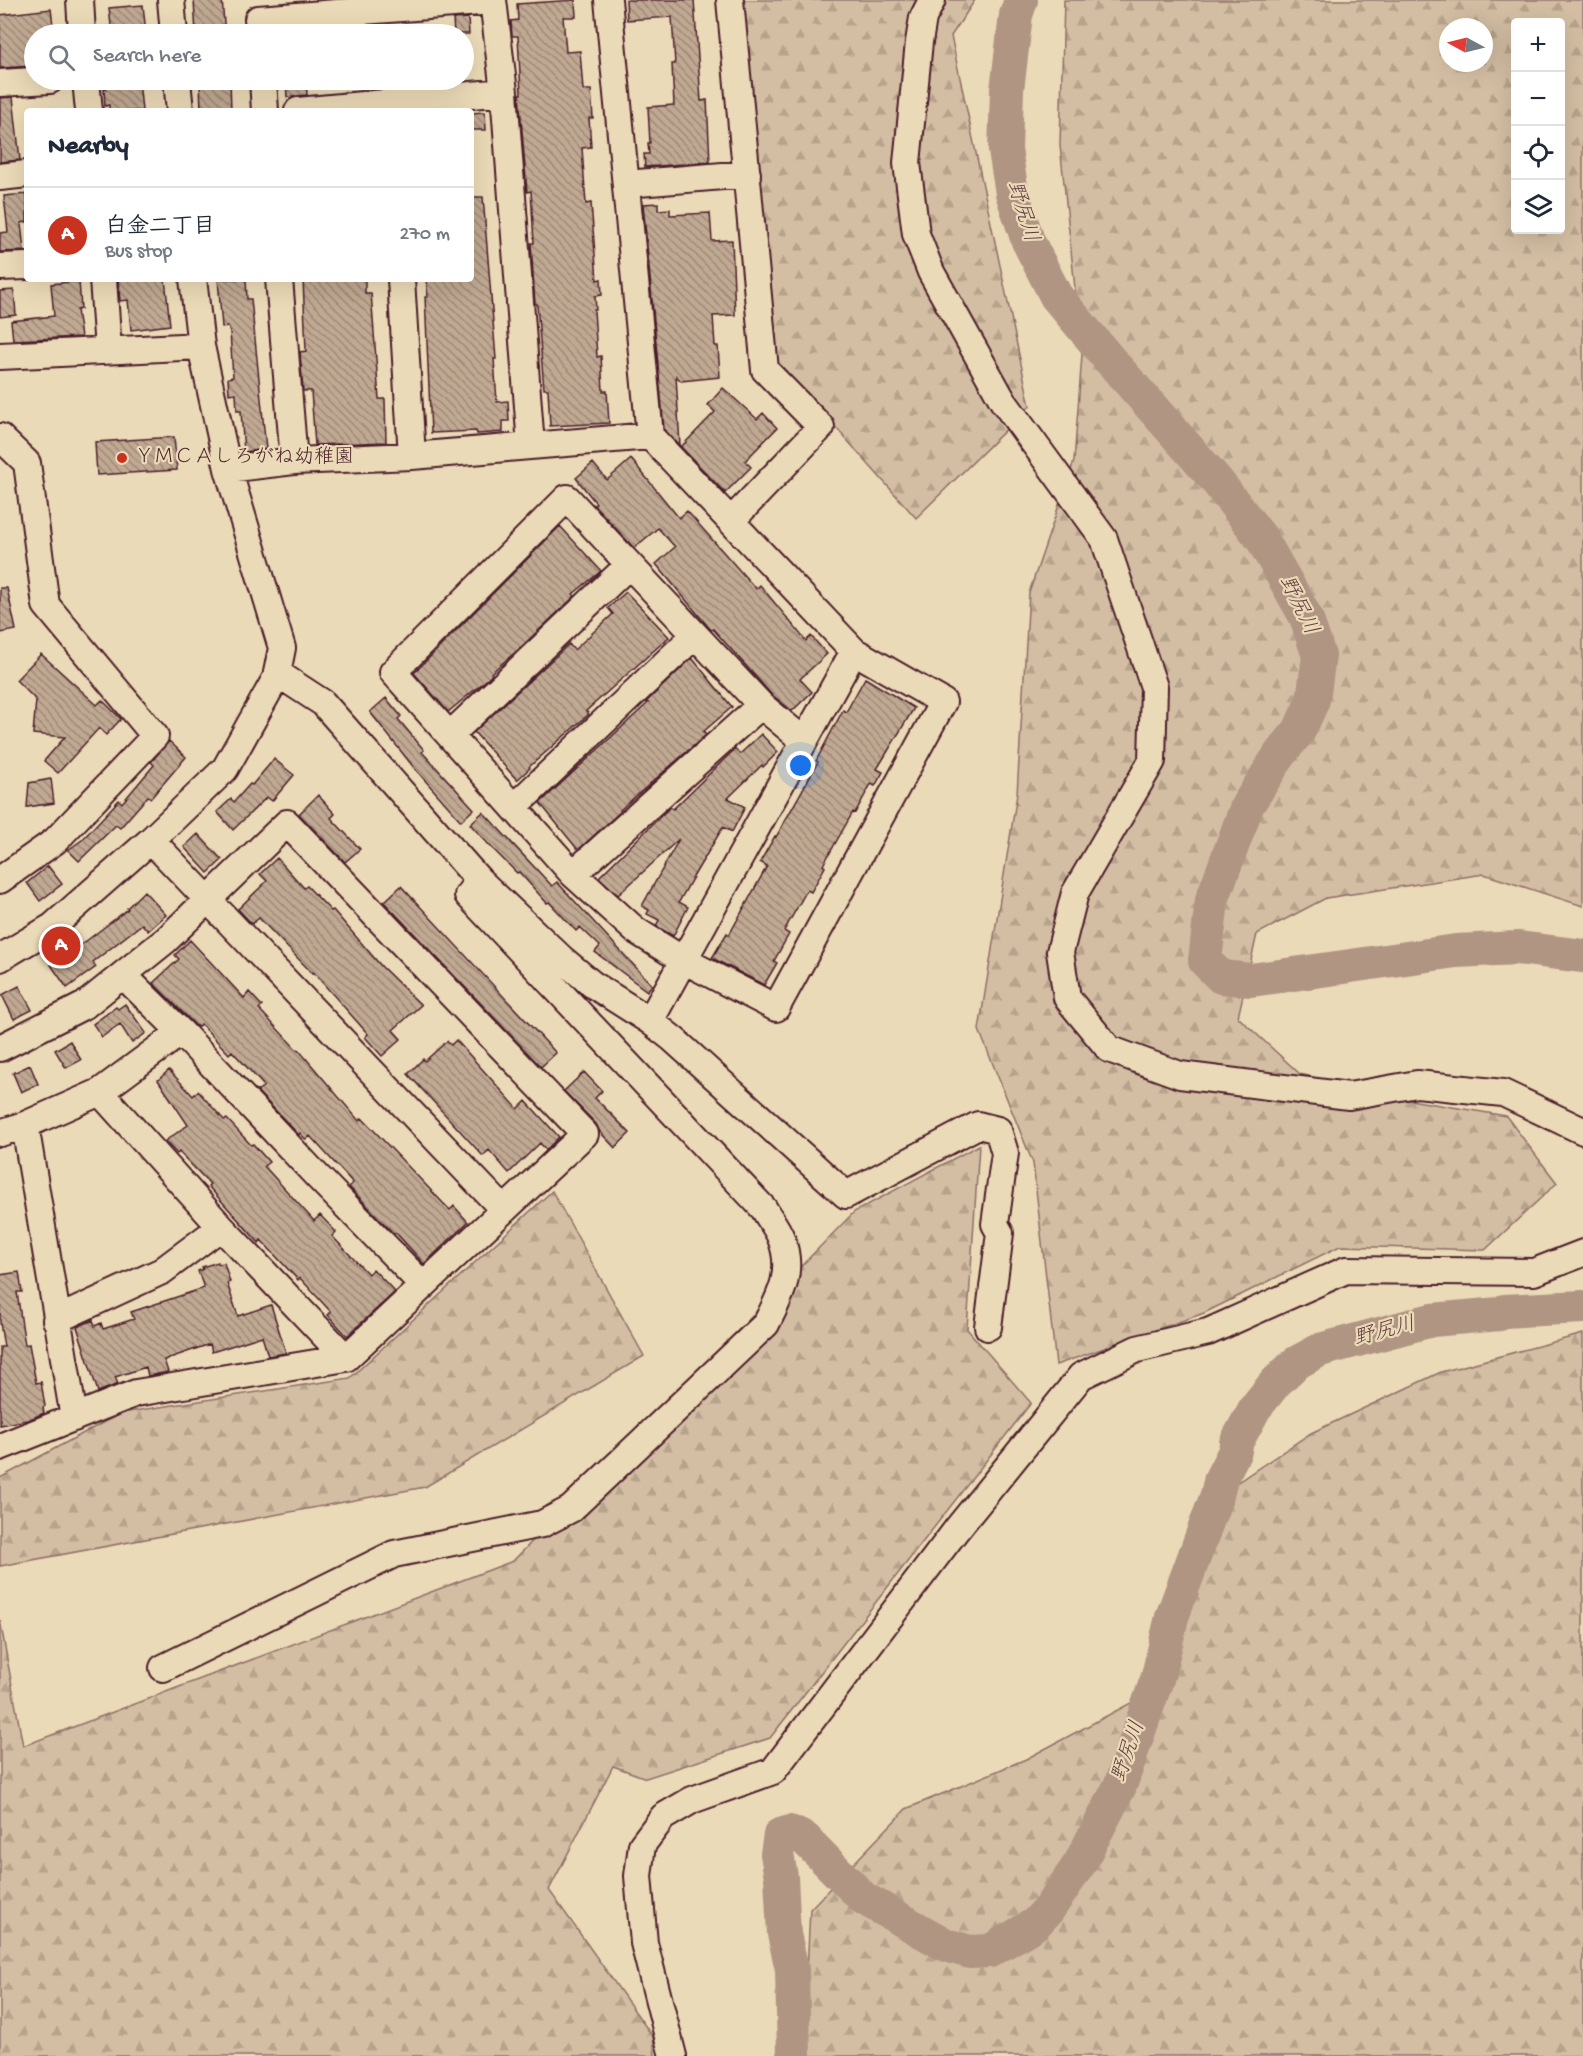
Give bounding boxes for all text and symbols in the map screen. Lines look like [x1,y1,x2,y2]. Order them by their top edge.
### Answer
north arrow [1439,18,1493,72]
map controls [1511,18,1565,234]
button: + [1511,18,1565,72]
search box [24,24,474,90]
icon: search [45,41,78,74]
text: Search here [93,44,201,70]
button: − [1511,72,1565,126]
button: locate [1511,126,1565,180]
text: Nearby [48,132,129,163]
water label: 野尻川 [1000,178,1043,246]
button: layers [1511,180,1565,234]
text: 白金二丁目 [105,215,215,241]
text: A [62,224,73,247]
text: 270 m [400,224,450,247]
text: Bus stop [105,241,172,264]
place label: ＹＭＣＡしろがね幼稚園 [134,446,354,470]
marker: ＹＭＣＡしろがね幼稚園 [115,451,129,465]
water label: 野尻川 [1272,572,1323,640]
your location [786,751,815,780]
pin: A [42,924,80,968]
water label: 野尻川 [1351,1312,1419,1353]
water label: 野尻川 [1107,1718,1152,1786]

